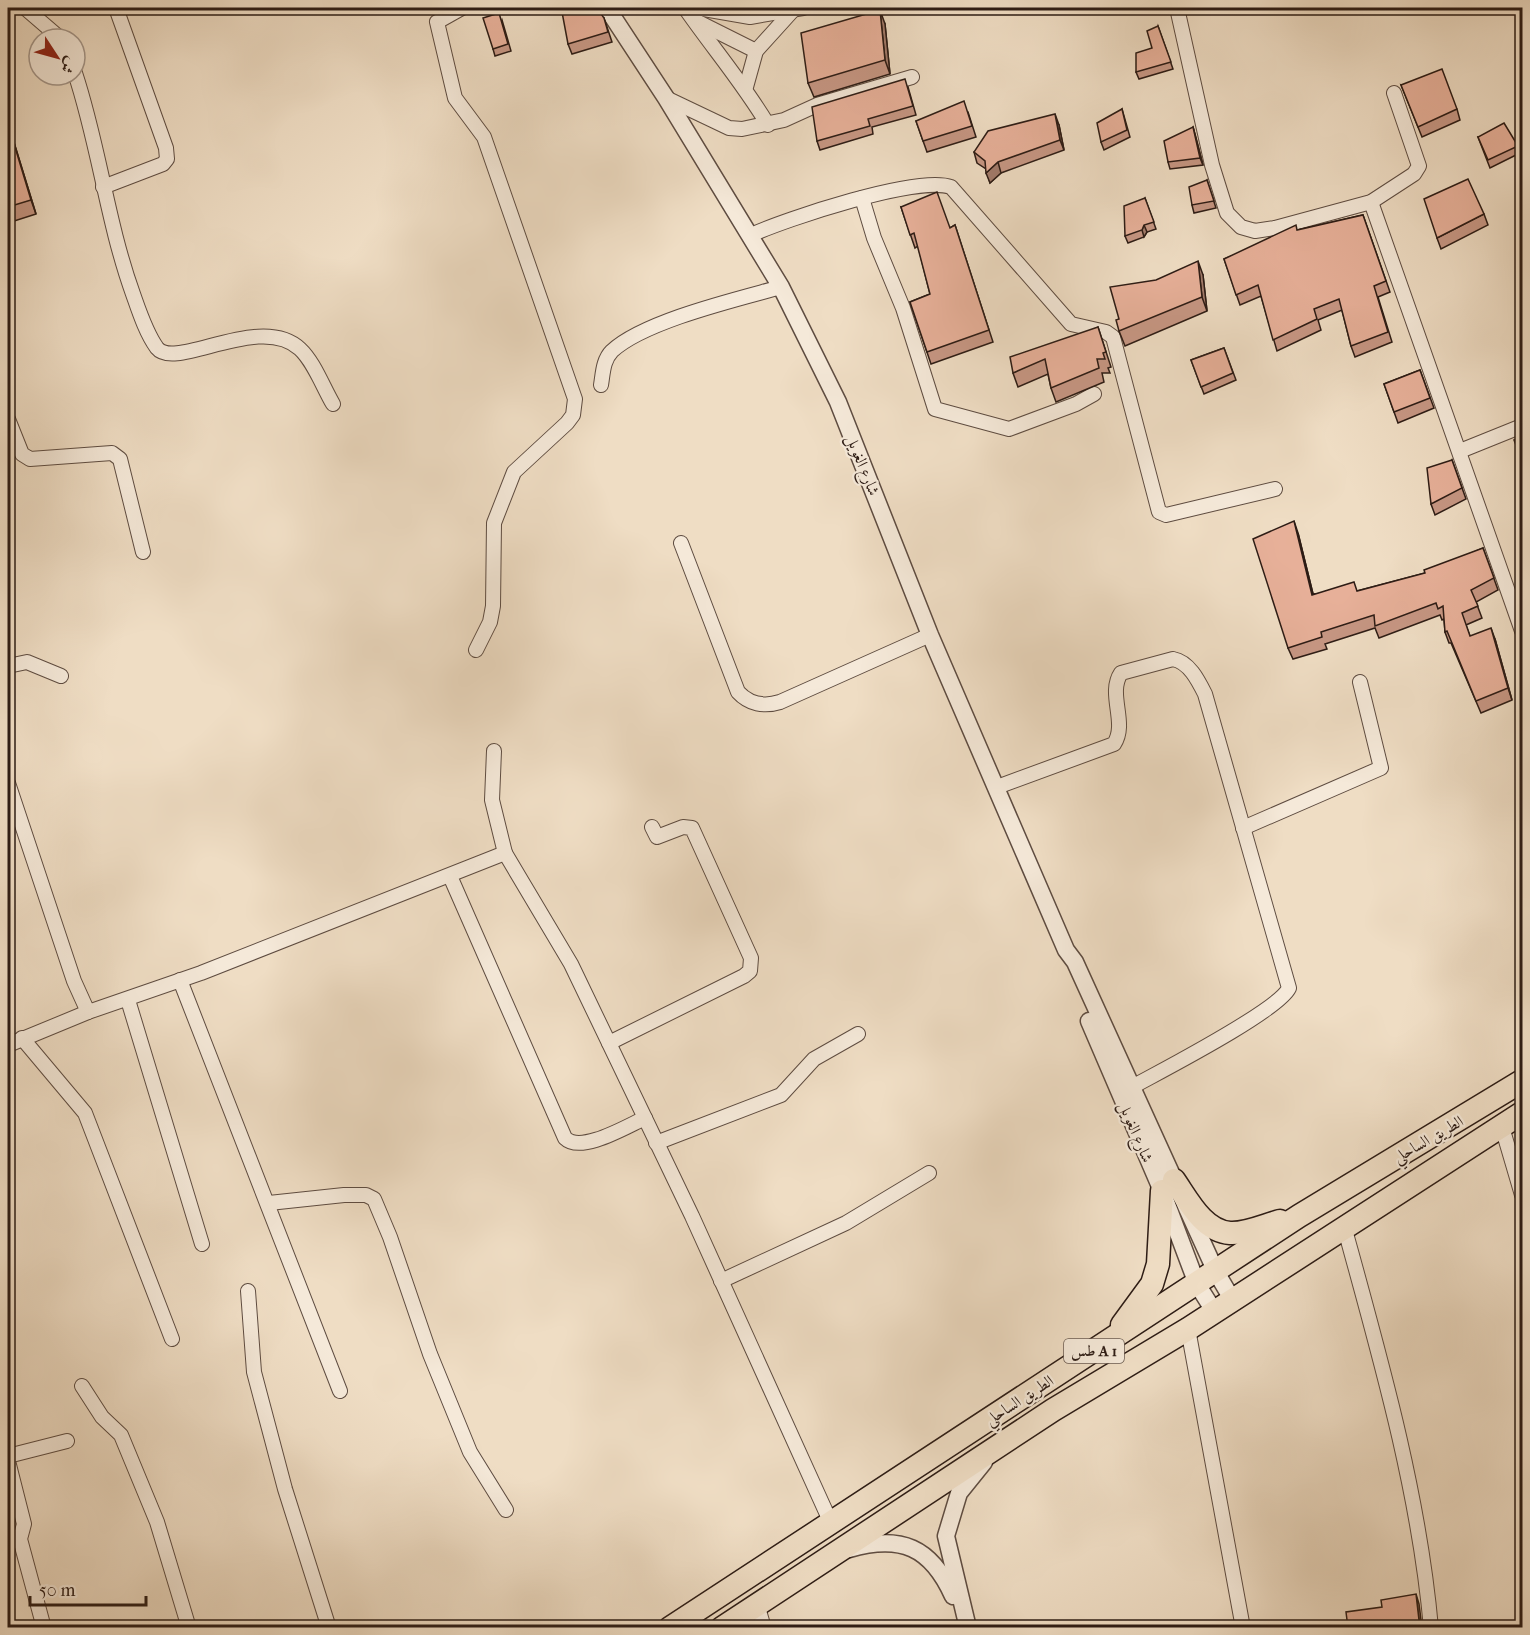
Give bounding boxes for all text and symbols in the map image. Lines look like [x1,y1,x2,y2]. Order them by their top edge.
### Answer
north arrow [27,27,87,87]
text: ش [56,54,81,78]
street label: شارع الغويل [838,432,884,500]
street label: شارع الغويل [1111,1099,1157,1167]
street label: الطريق الساحلي [1389,1111,1470,1172]
road number: طس A 1 [1064,1339,1124,1363]
street label: الطريق الساحلي [981,1371,1060,1434]
scale bar [30,1569,146,1607]
text: 50 m [39,1580,76,1601]

